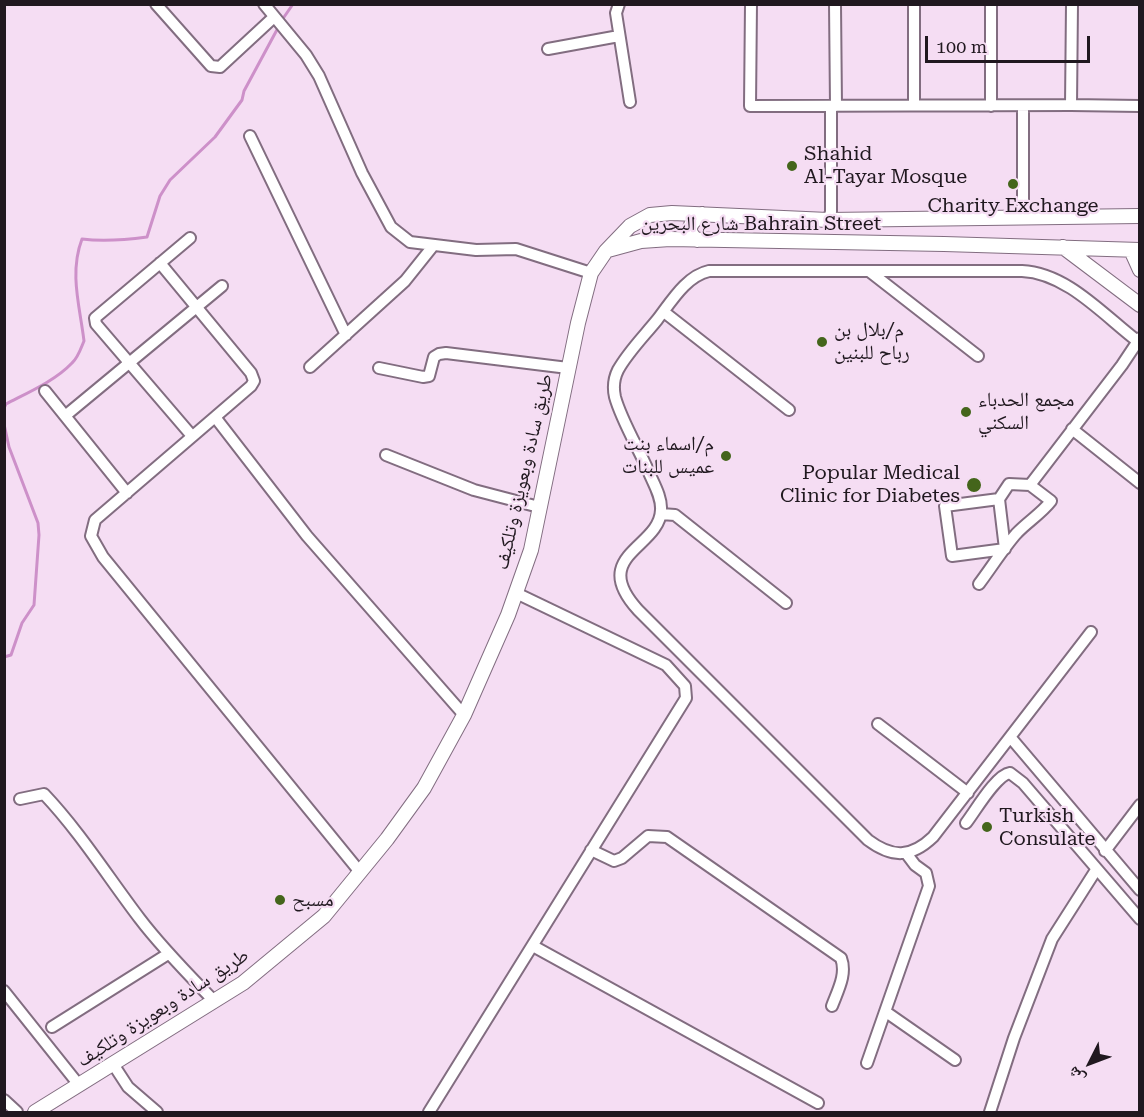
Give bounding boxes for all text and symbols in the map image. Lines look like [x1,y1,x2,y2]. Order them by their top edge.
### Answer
scale bar [928,24,1093,62]
text: 100 m [936,36,987,57]
place label: Shahid Al-Tayar Mosque [804,142,967,189]
marker: Shahid Al-Tayar Mosque [785,159,799,173]
marker: Charity Exchange [1006,177,1020,191]
place label: Charity Exchange [928,194,1098,218]
street label: شارع البحرين Bahrain Street [641,212,881,236]
place label: م/بلال بن رباح للبنين [834,318,910,365]
marker: م/بلال بن رباح للبنين [815,335,829,349]
street label: طريق سادة وبعويزة وتلكيف [490,372,558,572]
place label: مجمع الحدباء السكني [978,388,1074,435]
marker: مجمع الحدباء السكني [959,405,973,419]
place label: م/اسماء بنت عميس للبنات [622,432,714,479]
marker: م/اسماء بنت عميس للبنات [719,449,733,463]
place label: Popular Medical Clinic for Diabetes [780,461,960,508]
marker: Popular Medical Clinic for Diabetes [965,476,983,494]
place label: Turkish Consulate [999,804,1096,851]
marker: Turkish Consulate [980,820,994,834]
place label: مسبح [292,888,334,912]
marker: مسبح [273,893,287,907]
street label: طريق سادة وبعويزة وتلكيف [72,943,254,1073]
north arrow [1060,1033,1120,1093]
text: ش [1064,1063,1089,1088]

